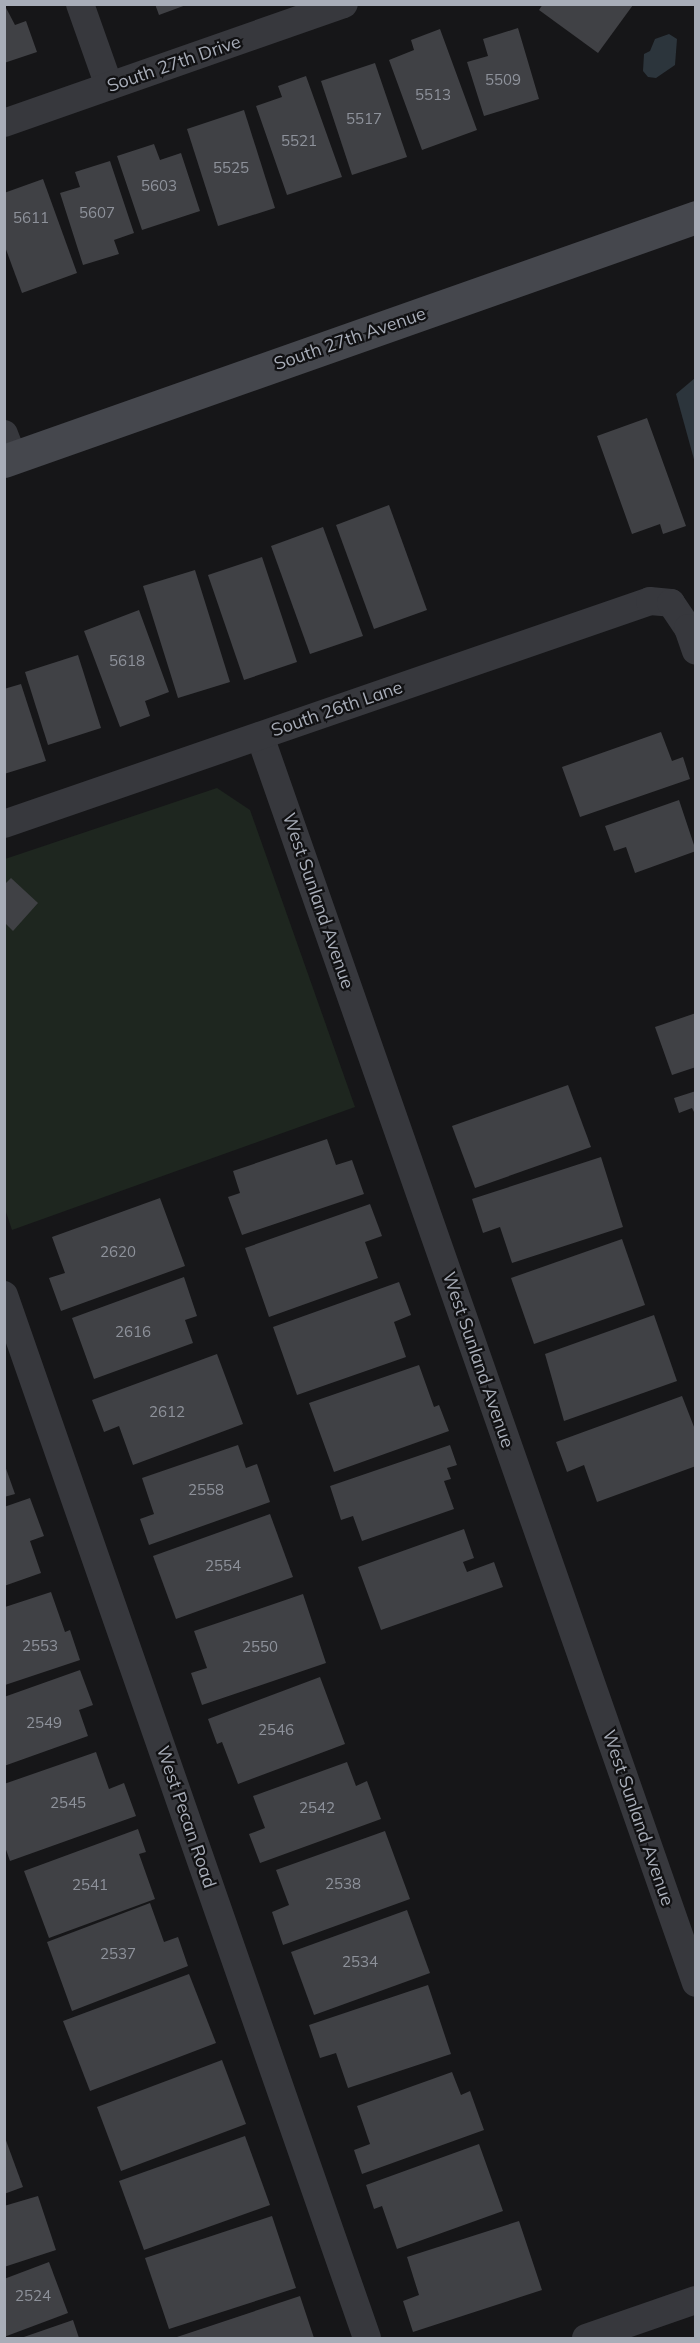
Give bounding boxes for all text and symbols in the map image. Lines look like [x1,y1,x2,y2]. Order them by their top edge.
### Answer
street label: South 27th Drive [104,31,244,97]
house number: 5509 [485,71,521,89]
house number: 5513 [415,86,451,104]
house number: 5517 [346,110,382,128]
house number: 5521 [281,132,317,150]
house number: 5525 [213,159,249,177]
house number: 5603 [141,177,177,195]
house number: 5607 [79,204,115,222]
house number: 5611 [13,209,49,227]
street label: South 27th Avenue [271,303,429,375]
house number: 5618 [109,652,145,670]
street label: South 26th Lane [268,676,406,742]
street label: West Sunland Avenue [278,810,358,992]
house number: 2620 [100,1243,136,1261]
street label: West Sunland Avenue [438,1269,518,1451]
house number: 2616 [115,1323,151,1341]
house number: 2612 [149,1403,185,1421]
house number: 2558 [188,1481,224,1499]
house number: 2554 [205,1557,241,1575]
house number: 2553 [22,1637,58,1655]
house number: 2550 [242,1638,278,1656]
house number: 2549 [26,1714,62,1732]
house number: 2546 [258,1721,294,1739]
street label: West Sunland Avenue [598,1727,678,1909]
street label: West Pecan Road [152,1743,220,1891]
house number: 2545 [50,1794,86,1812]
house number: 2542 [299,1799,335,1817]
house number: 2538 [325,1875,361,1893]
house number: 2541 [72,1876,108,1894]
house number: 2537 [100,1945,136,1963]
house number: 2534 [342,1953,378,1971]
house number: 2524 [15,2287,51,2305]

